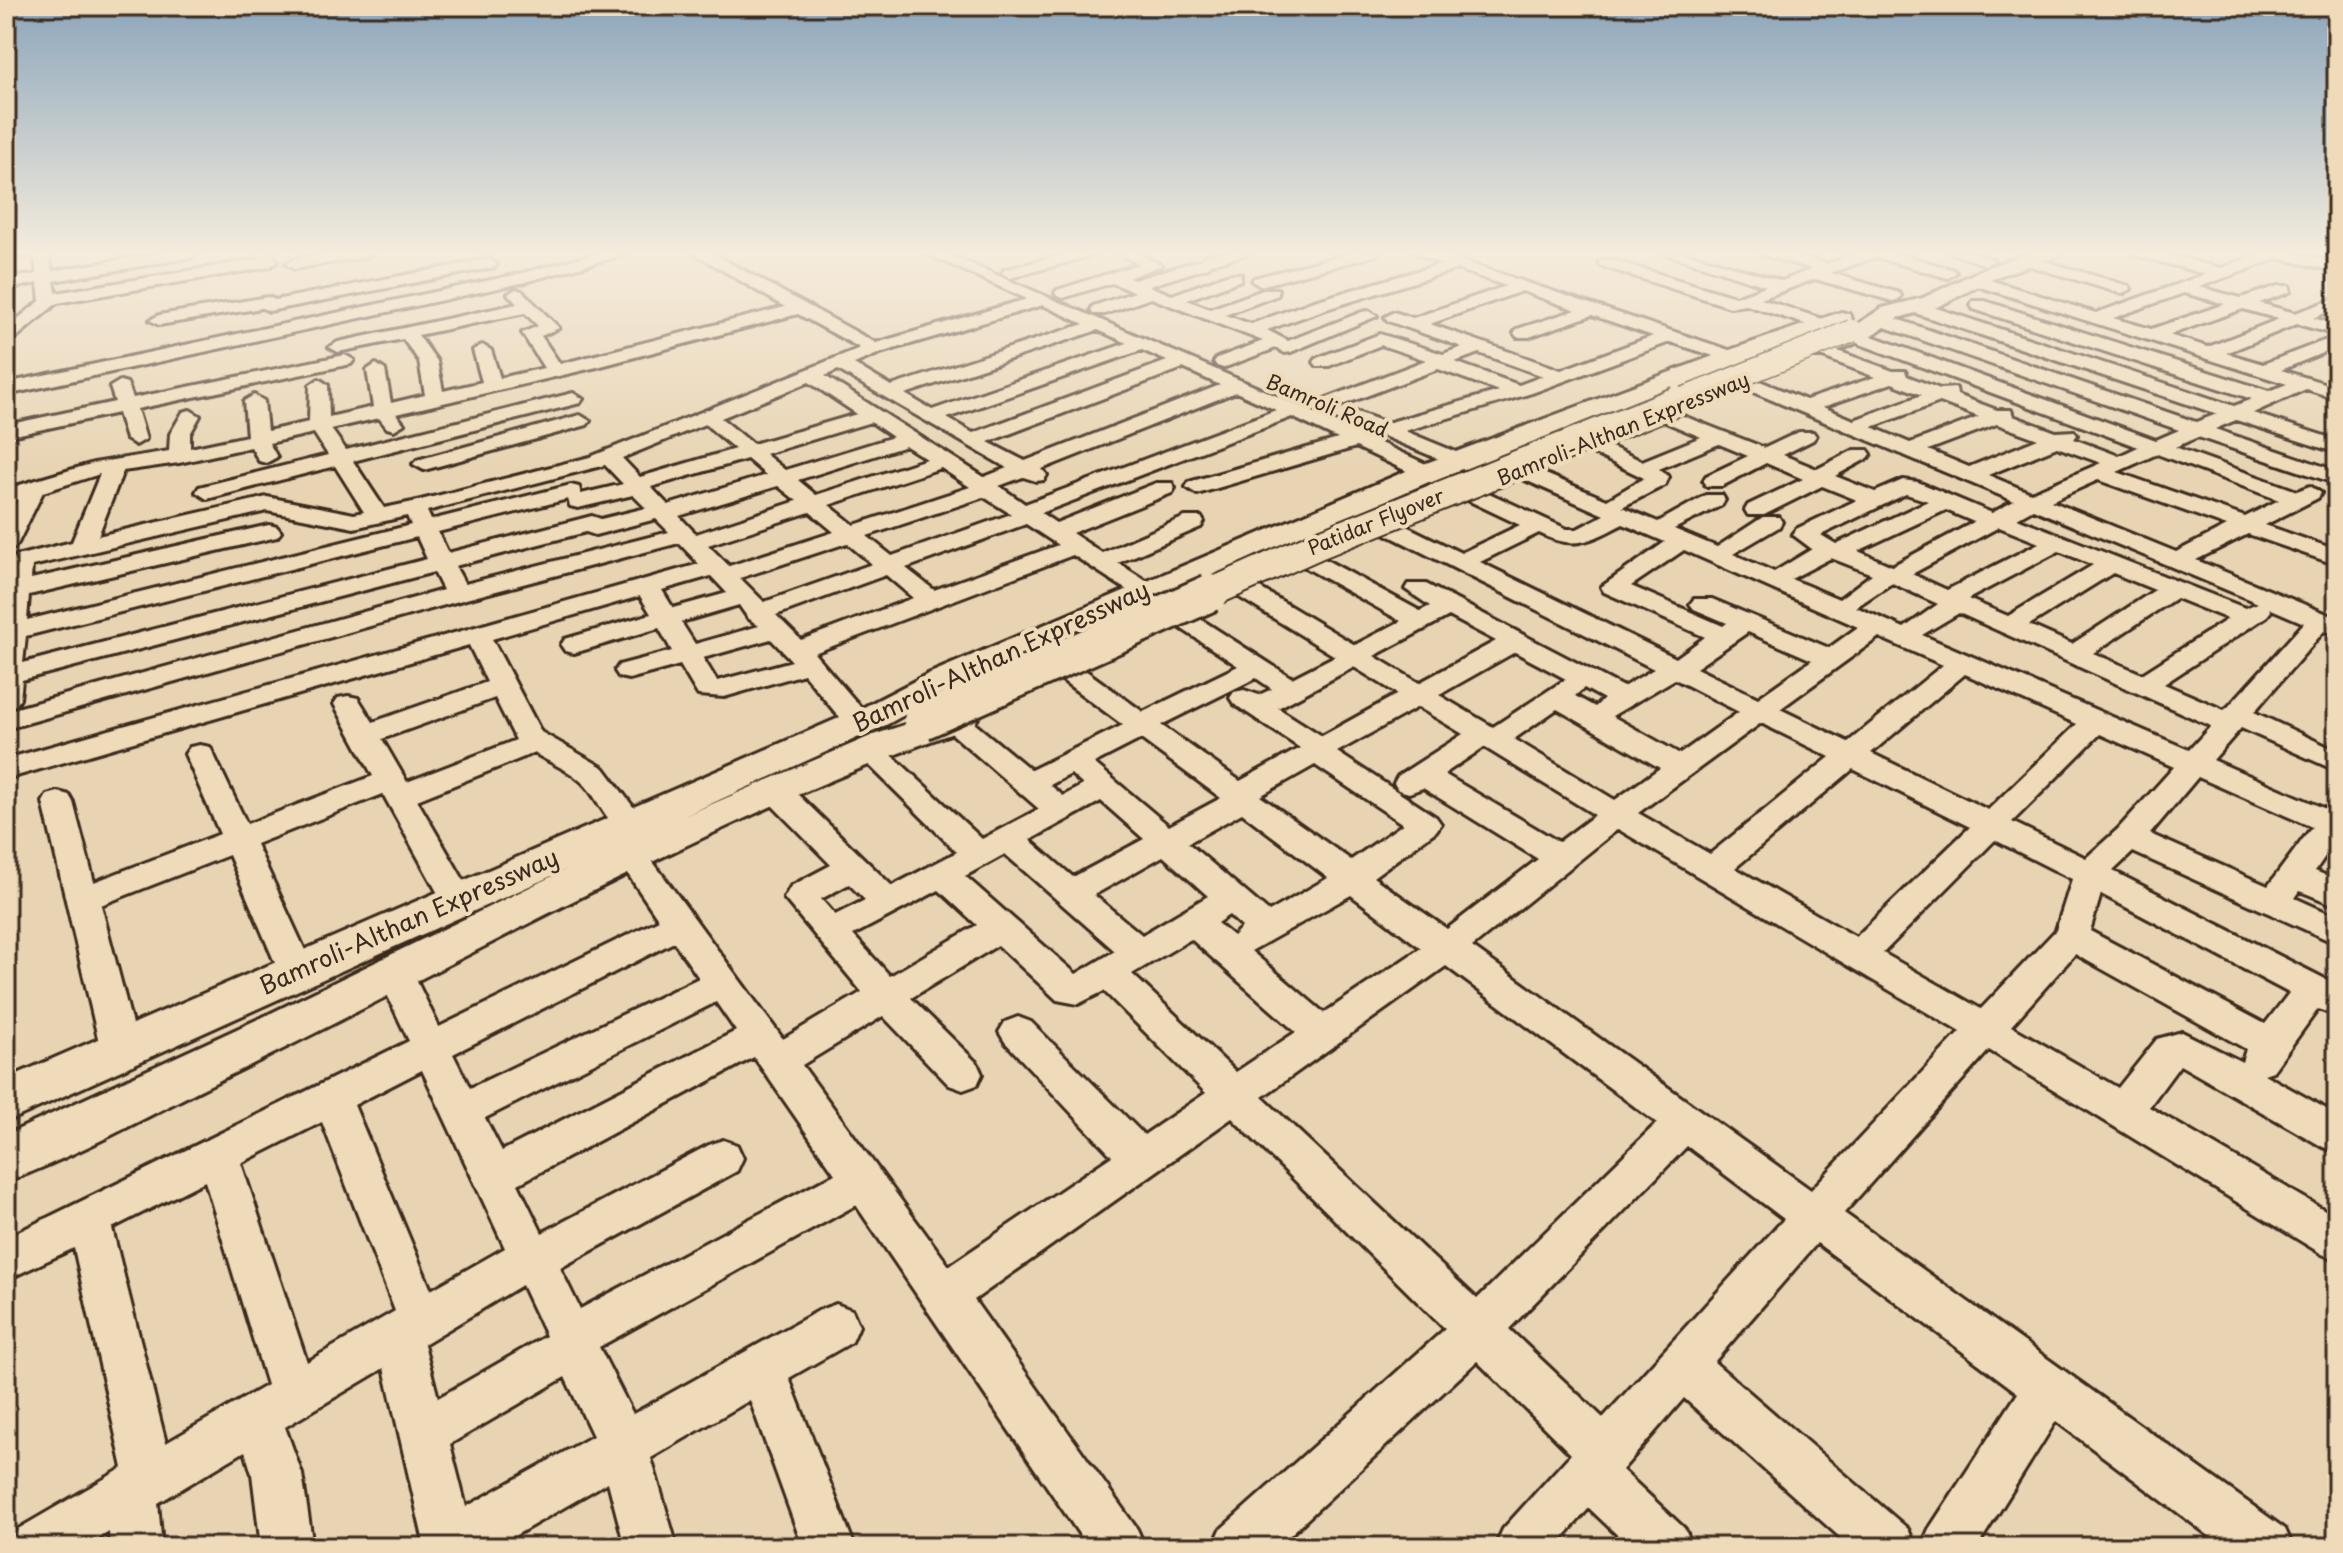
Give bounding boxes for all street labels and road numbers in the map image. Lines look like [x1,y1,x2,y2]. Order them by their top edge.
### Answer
street label: Bamroli-Althan Expressway [1492,364,1753,493]
street label: Bamroli Road [1262,366,1393,444]
street label: Patidar Flyover [1303,480,1449,562]
street label: Bamroli-Althan Expressway [846,570,1155,740]
street label: Bamroli-Althan Expressway [253,838,564,1003]

